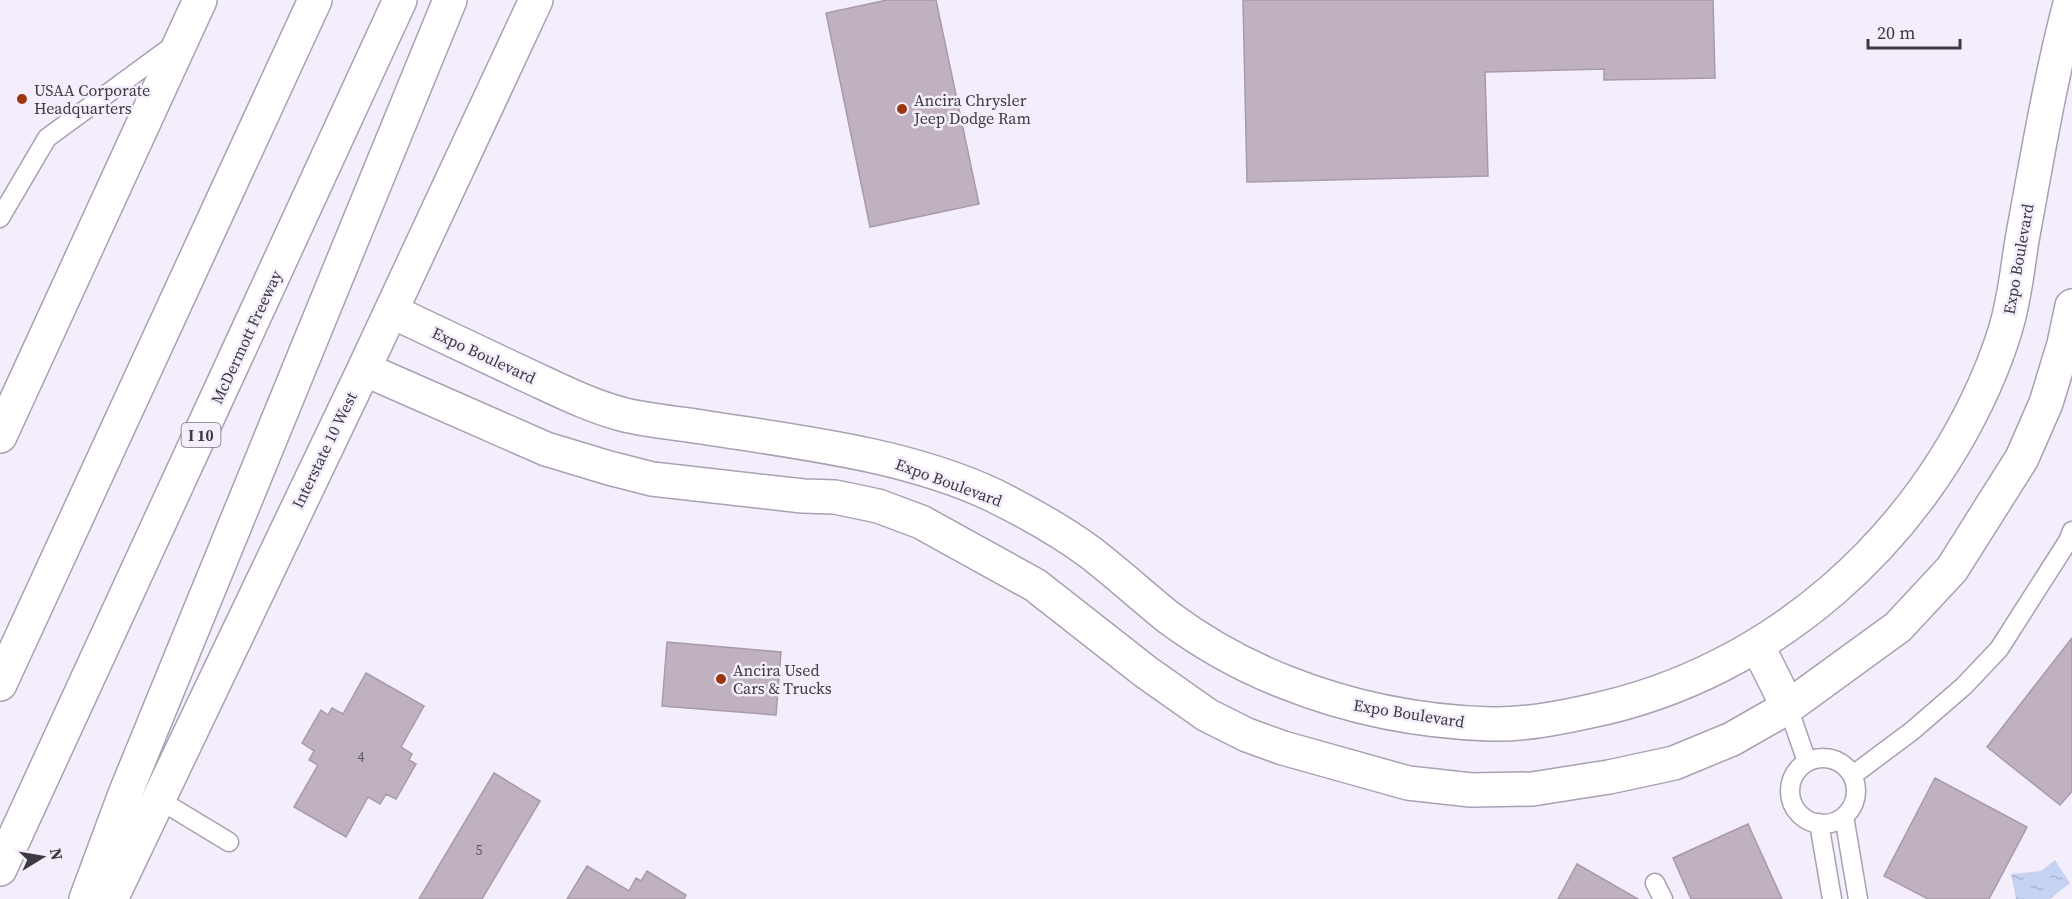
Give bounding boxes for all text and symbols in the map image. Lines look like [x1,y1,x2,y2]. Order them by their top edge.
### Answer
scale bar [1868,12,1960,50]
text: 20 m [1877,20,1915,45]
place label: USAA Corporate Headquarters [34,79,150,119]
place label: Ancira Chrysler Jeep Dodge Ram [913,89,1031,129]
marker: USAA Corporate Headquarters [15,92,29,106]
marker: Ancira Chrysler Jeep Dodge Ram [895,102,909,116]
street label: Expo Boulevard [1997,202,2039,316]
street label: McDermott Freeway [205,266,287,407]
street label: Expo Boulevard [429,321,539,389]
street label: Interstate 10 West [286,388,362,512]
road number: I 10 [182,423,220,447]
street label: Expo Boulevard [893,453,1005,511]
place label: Ancira Used Cars & Trucks [733,659,832,699]
marker: Ancira Used Cars & Trucks [714,672,728,686]
street label: Expo Boulevard [1352,693,1466,733]
house number: 4 [358,747,365,767]
north arrow [12,827,72,887]
house number: 5 [476,840,483,860]
text: N [45,846,69,862]

